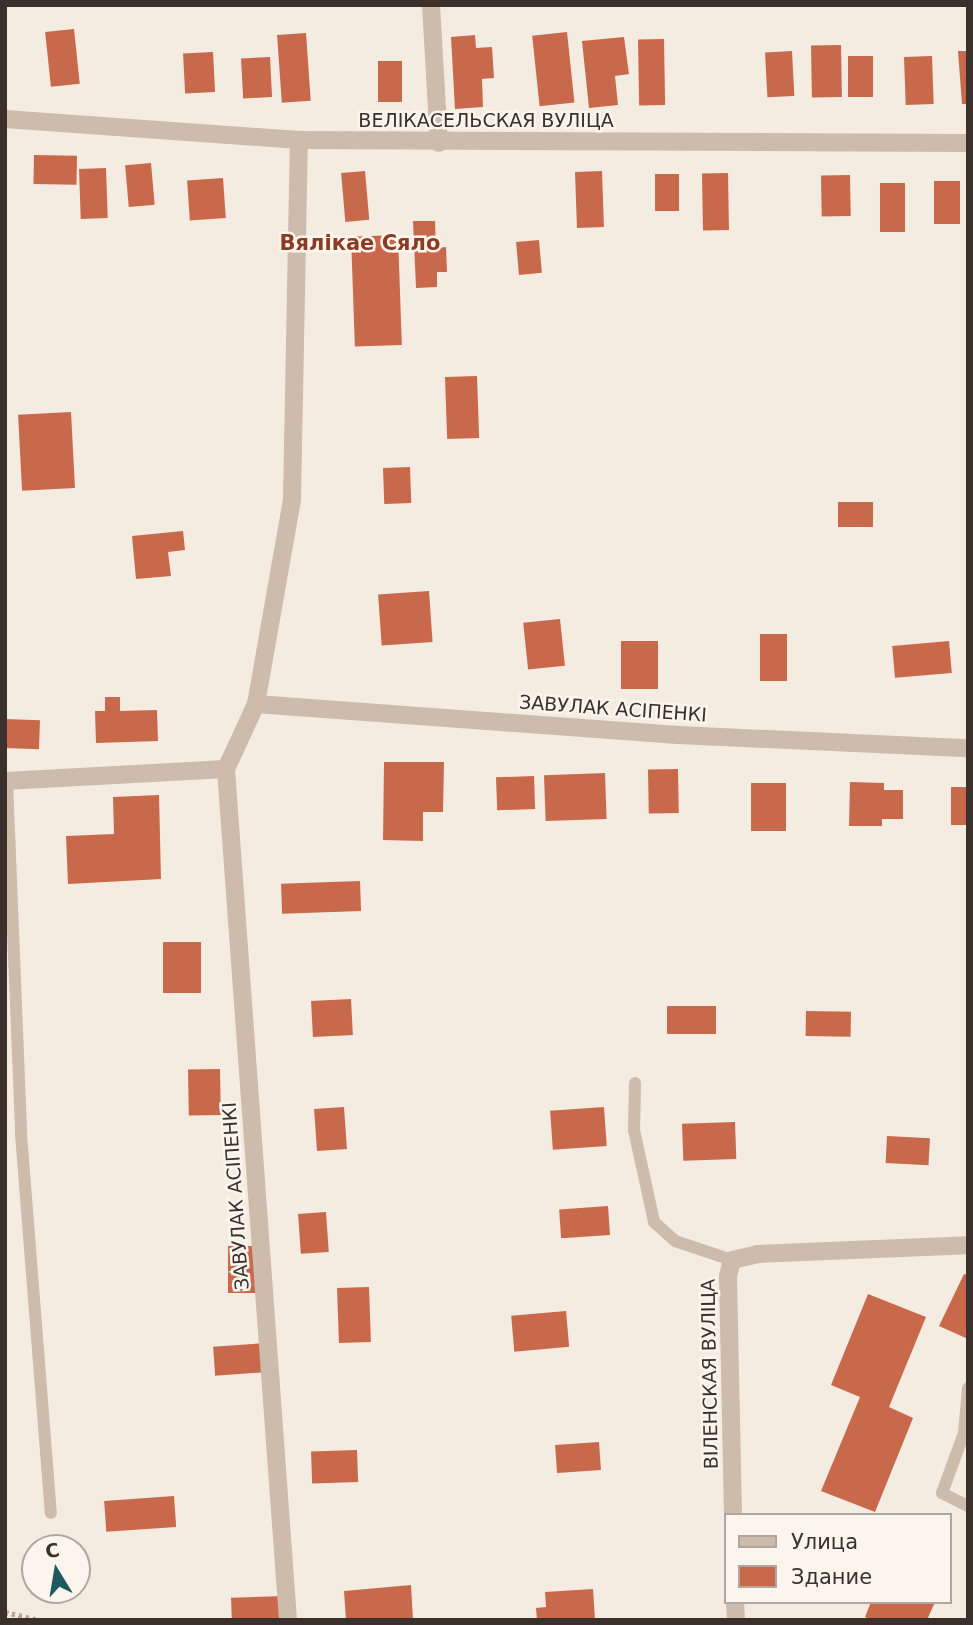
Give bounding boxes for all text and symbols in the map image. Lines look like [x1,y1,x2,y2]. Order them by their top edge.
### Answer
street label: ВЕЛІКАСЕЛЬСКАЯ ВУЛІЦА [358,110,614,132]
district label: Вялікае Сяло [280,230,440,256]
street label: ЗАВУЛАК АСІПЕНКІ [518,691,708,727]
street label: ЗАВУЛАК АСІПЕНКІ [218,1101,254,1291]
street label: ВІЛЕНСКАЯ ВУЛІЦА [697,1279,723,1469]
legend [724,1513,952,1604]
text: Улица [791,1530,858,1554]
north arrow [21,1534,91,1604]
text: С [43,1538,61,1562]
text: Здание [791,1565,872,1589]

